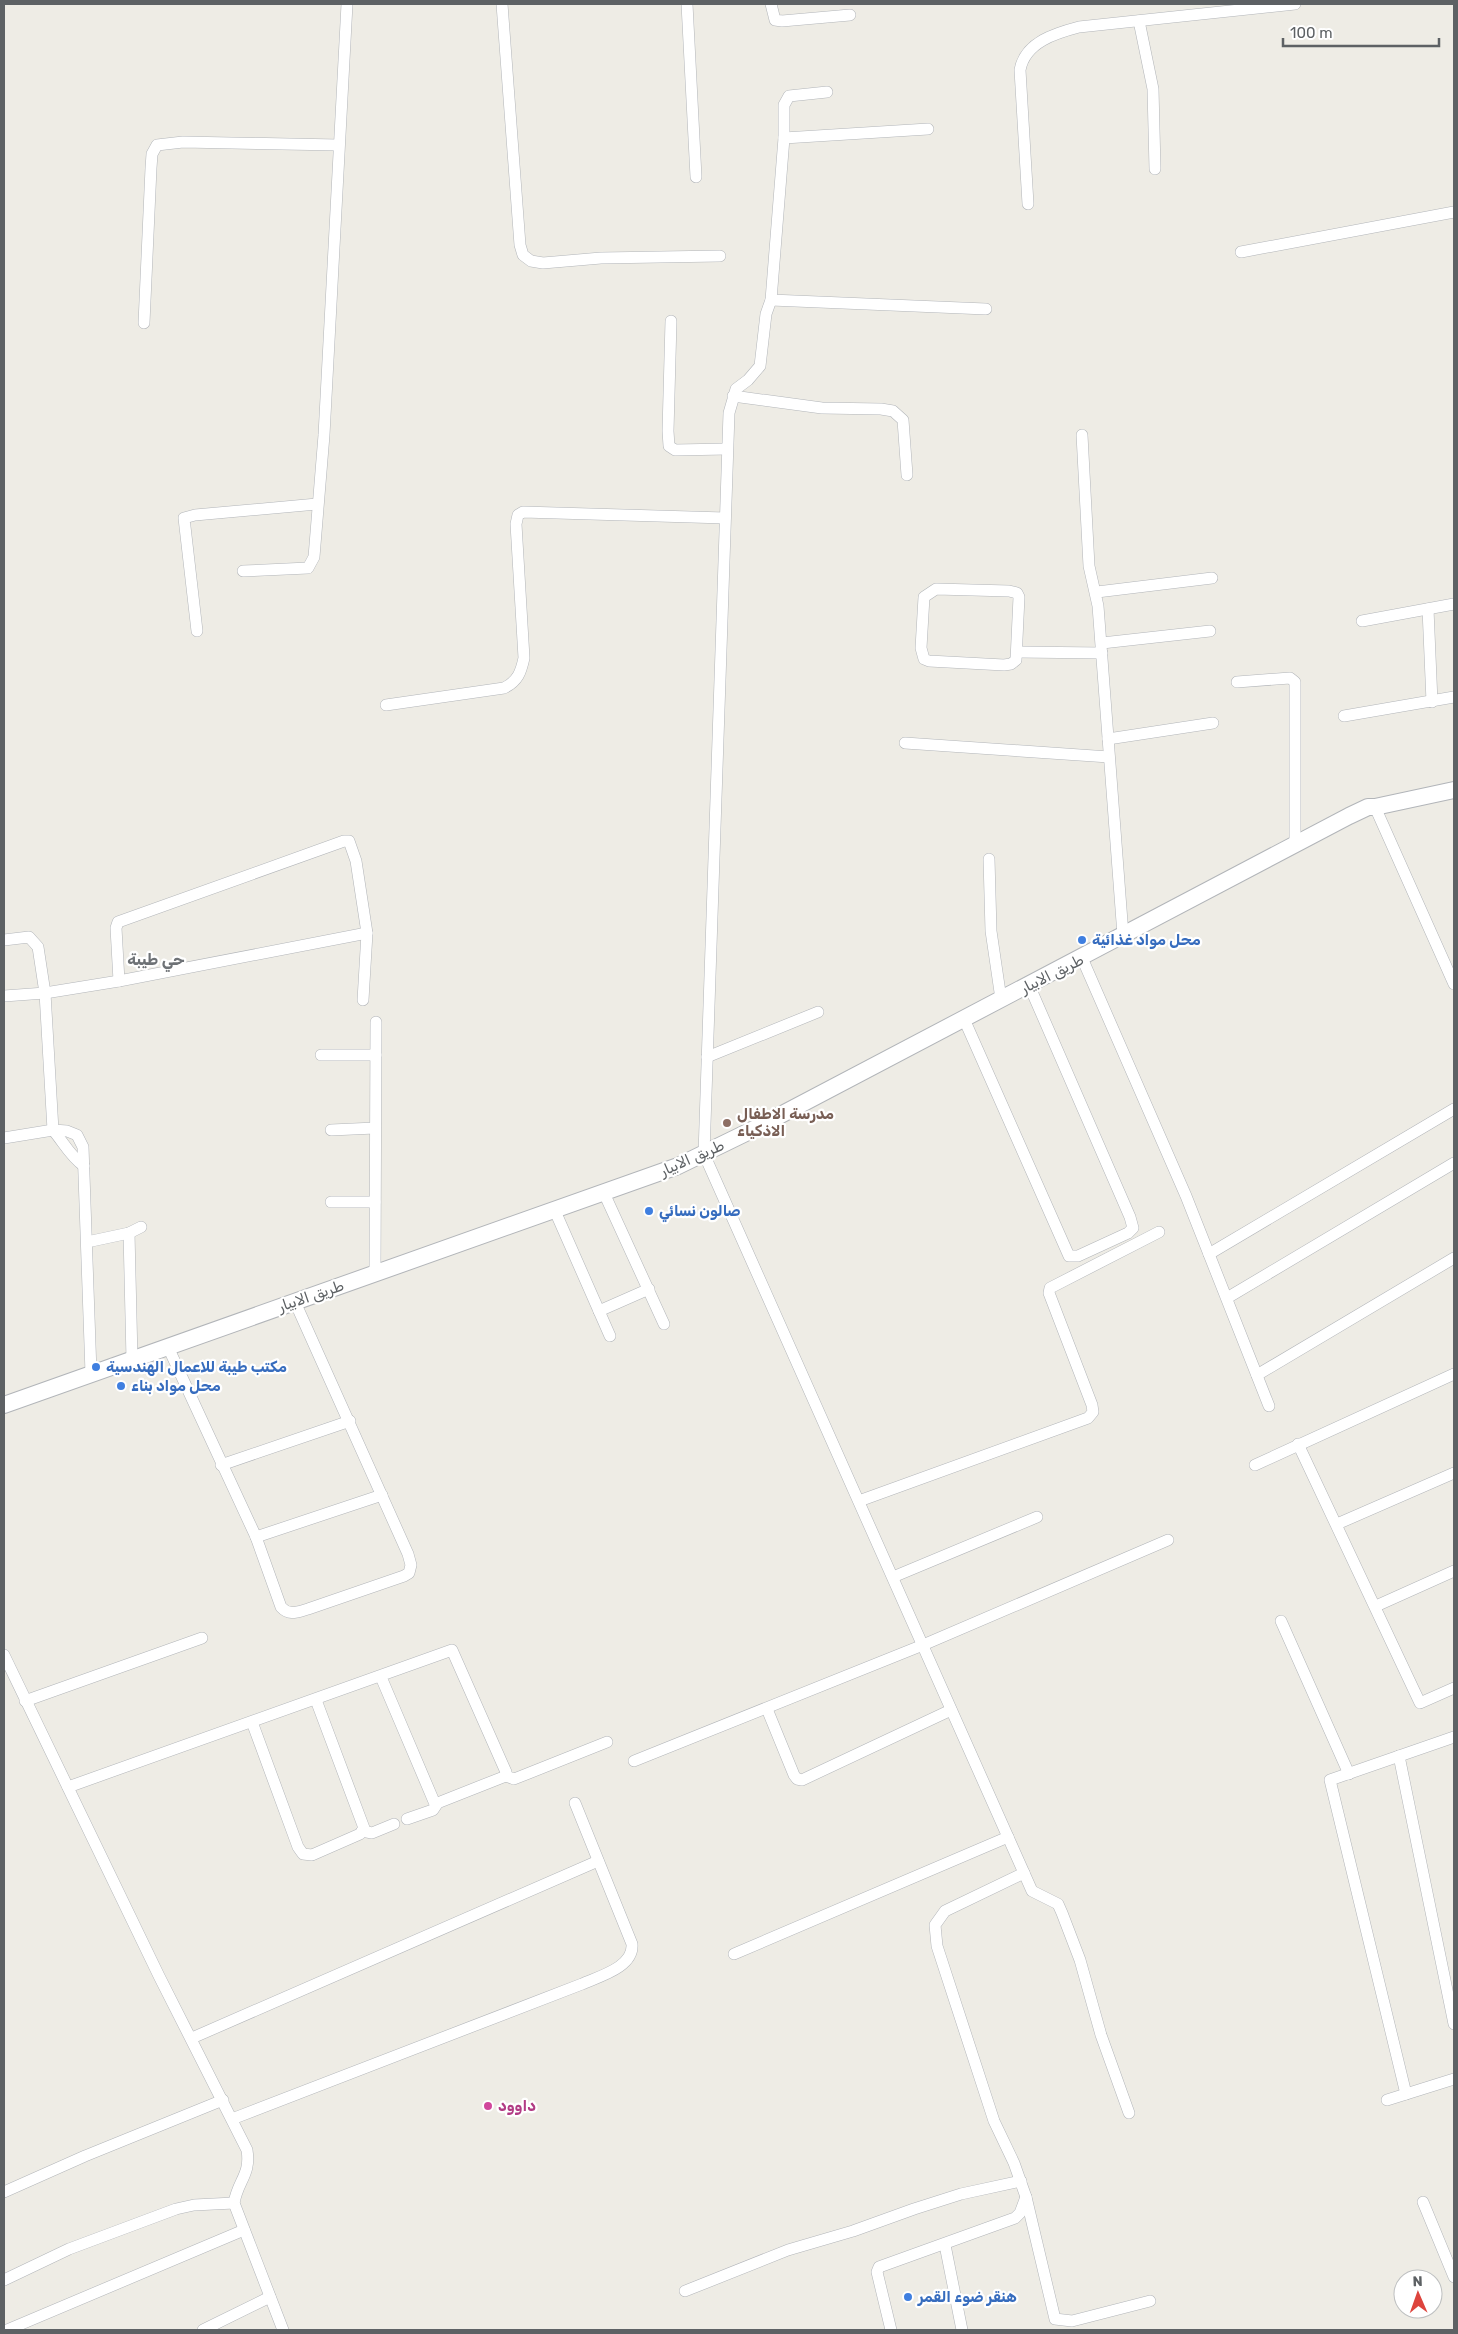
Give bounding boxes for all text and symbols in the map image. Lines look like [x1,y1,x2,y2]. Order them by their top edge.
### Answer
scale bar [1283,15,1439,47]
text: 100 m [1290,24,1332,42]
place label: محل مواد غذائية [1092,931,1201,949]
marker: محل مواد غذائية [1076,934,1088,946]
district label: حي طيبة [127,950,185,972]
street label: طريق الابيار [1016,950,1087,998]
place label: مدرسة الاطفال الاذكياء [737,1105,834,1140]
marker: مدرسة الاطفال الاذكياء [721,1117,733,1129]
street label: طريق الابيار [656,1136,727,1181]
place label: صالون نسائي [659,1202,741,1223]
marker: صالون نسائي [643,1205,655,1217]
street label: طريق الابيار [275,1276,346,1316]
place label: مكتب طيبة للاعمال الهندسية [106,1358,287,1376]
marker: مكتب طيبة للاعمال الهندسية [90,1361,102,1373]
place label: محل مواد بناء [131,1377,221,1395]
marker: محل مواد بناء [115,1380,127,1392]
place label: داوود [498,2097,536,2115]
marker: داوود [482,2100,494,2112]
north arrow [1393,2269,1443,2319]
text: N [1412,2273,1423,2290]
place label: هنقر ضوء القمر [917,2288,1017,2306]
marker: هنقر ضوء القمر [902,2291,914,2303]

